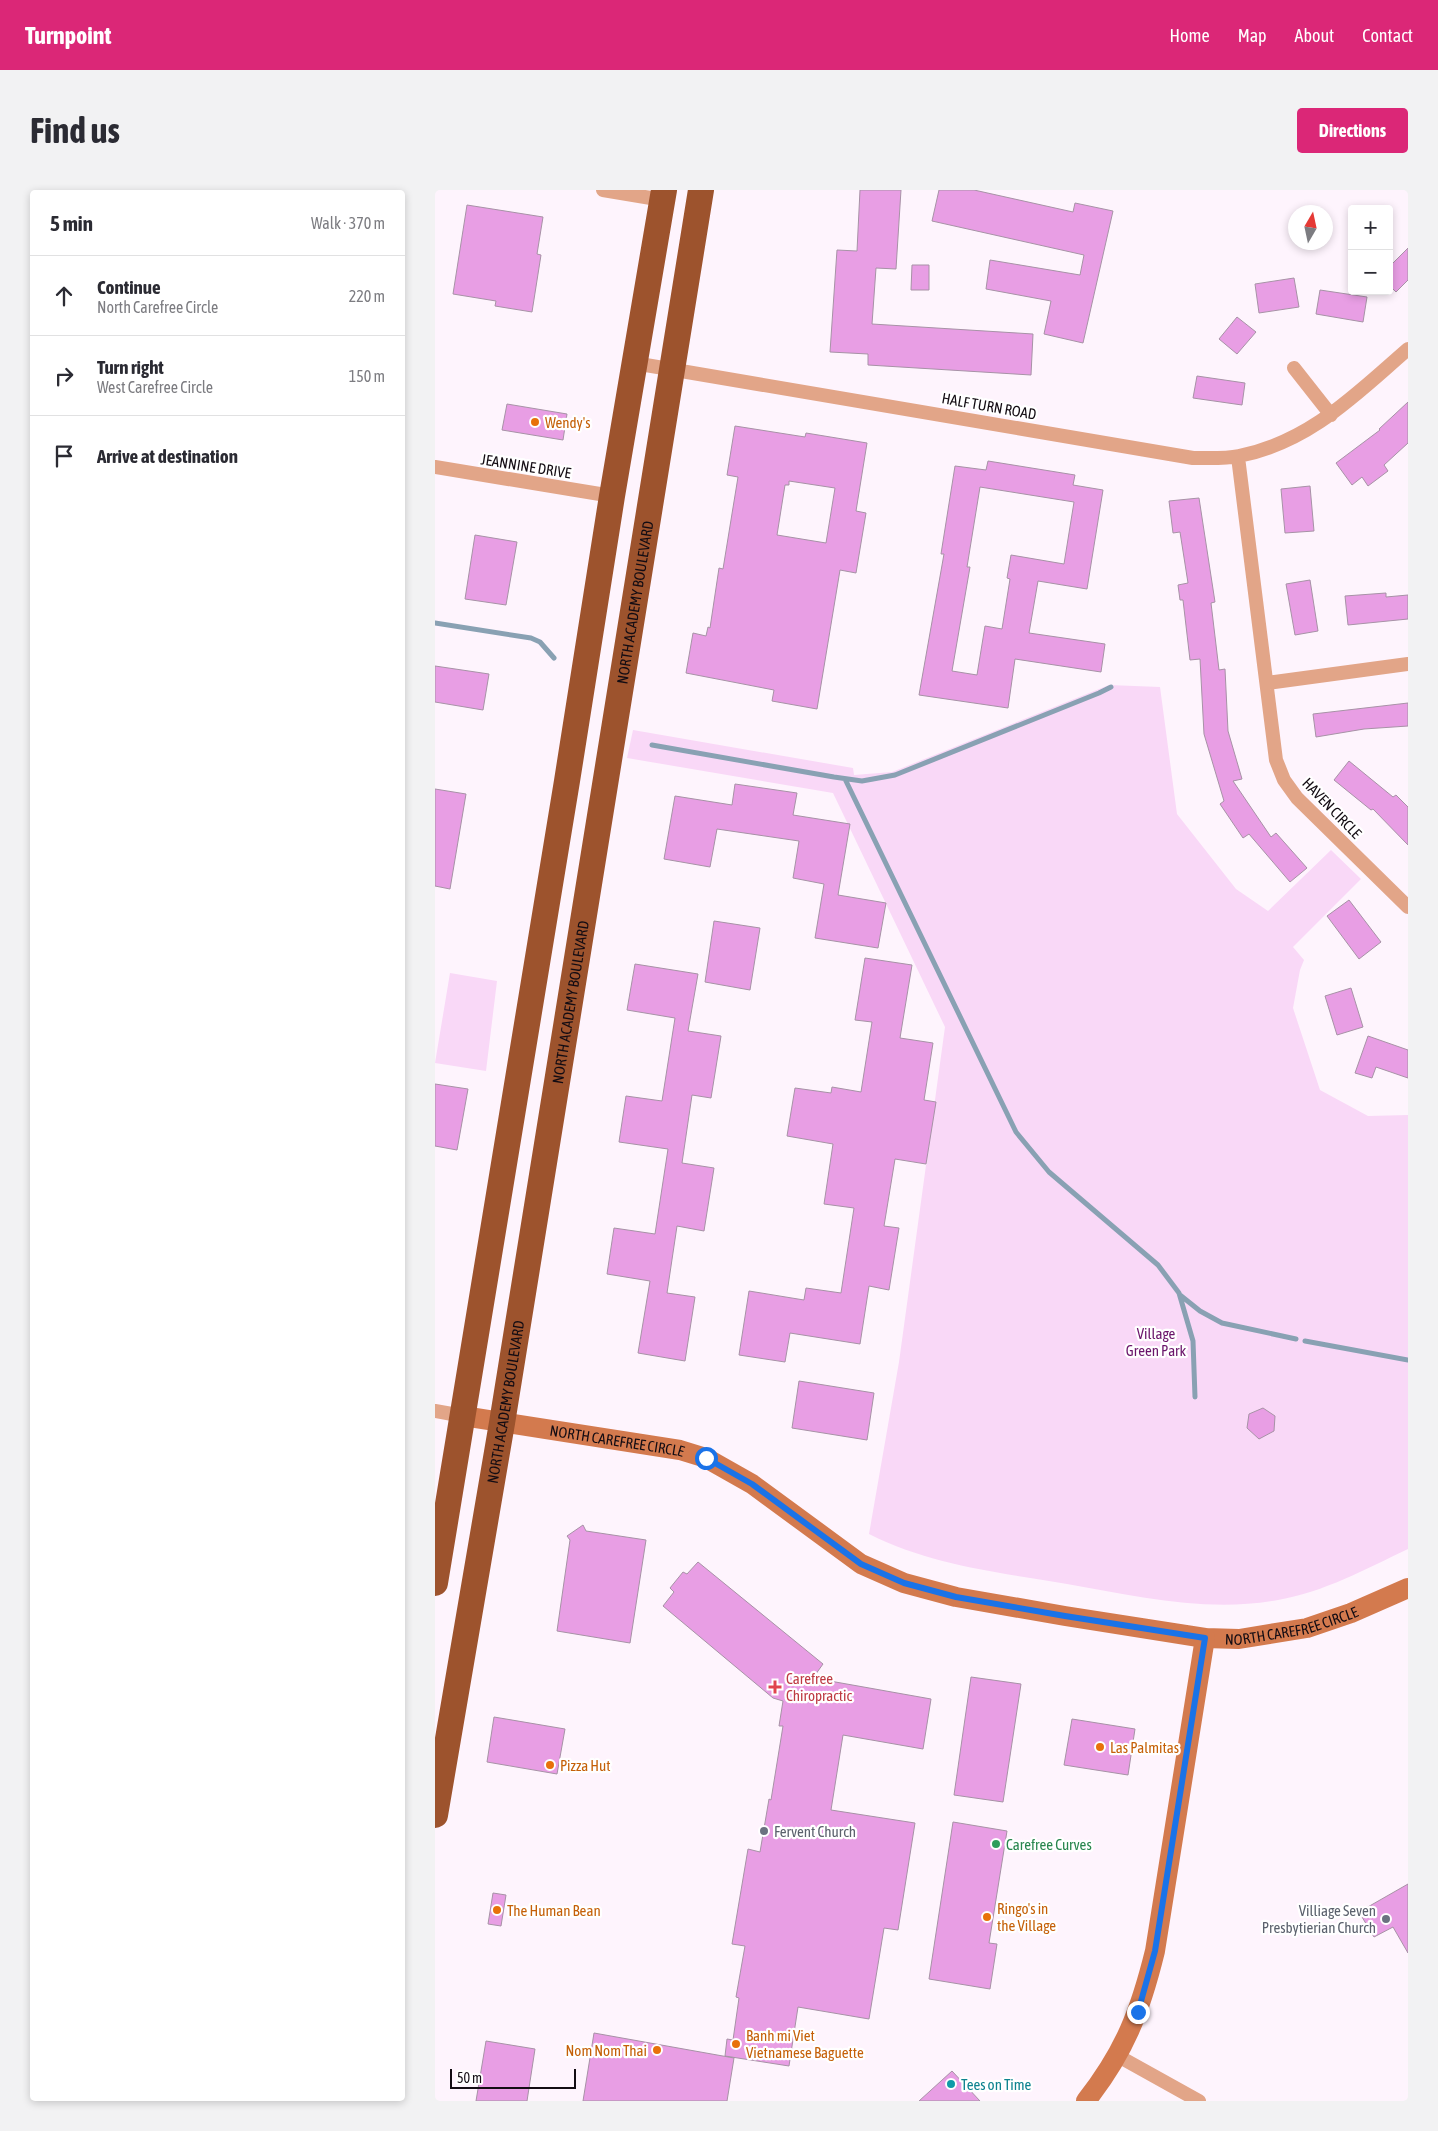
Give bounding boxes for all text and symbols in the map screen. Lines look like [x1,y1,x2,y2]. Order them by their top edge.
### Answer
text: Turnpoint [25,22,111,49]
text: Home [1170,25,1210,46]
text: Map [1238,25,1267,46]
text: About [1295,25,1334,46]
text: Contact [1362,25,1413,46]
button: Directions [1297,108,1408,153]
text: Find us [30,110,120,150]
north arrow [1288,205,1333,250]
map controls [1348,205,1393,295]
button: + [1348,205,1393,250]
text: 5 min [50,211,93,235]
text: Walk · 370 m [311,214,385,232]
button: − [1348,250,1393,295]
text: Continue [97,276,161,298]
icon: ahead [50,282,78,310]
text: 220 m [349,287,385,305]
text: North Carefree Circle [97,298,218,316]
text: Turn right [97,356,164,378]
icon: right [50,362,78,390]
text: 150 m [349,367,385,385]
text: West Carefree Circle [97,378,213,396]
street label: HALF TURN ROAD [940,389,1038,423]
place label: Wendy's [545,414,591,431]
marker: Wendy's [529,416,541,428]
icon: arrive [50,442,78,470]
text: Arrive at destination [97,445,238,467]
street label: JEANNINE DRIVE [480,451,573,482]
street label: NORTH ACADEMY BOULEVARD [613,520,656,685]
street label: HAVEN CIRCLE [1299,774,1365,842]
street label: NORTH ACADEMY BOULEVARD [548,919,591,1085]
street label: NORTH ACADEMY BOULEVARD [483,1319,527,1485]
park label: Village Green Park [1126,1325,1187,1359]
street label: NORTH CAREFREE CIRCLE [549,1421,687,1460]
route start [695,1447,718,1470]
street label: NORTH CAREFREE CIRCLE [1225,1602,1361,1648]
place label: Carefree Chiropractic [786,1670,852,1704]
marker: Carefree Chiropractic [768,1680,782,1694]
place label: Las Palmitas [1110,1739,1179,1756]
marker: Las Palmitas [1094,1741,1106,1753]
place label: Pizza Hut [560,1757,611,1774]
marker: Pizza Hut [544,1759,556,1771]
place label: Fervent Church [774,1823,856,1840]
marker: Fervent Church [758,1825,770,1837]
place label: Carefree Curves [1006,1836,1092,1853]
marker: Carefree Curves [990,1838,1002,1850]
place label: Ringo's in the Village [997,1900,1056,1934]
place label: The Human Bean [507,1902,601,1919]
place label: Villiage Seven Presbytierian Church [1262,1902,1376,1936]
marker: The Human Bean [491,1904,503,1916]
marker: Ringo's in the Village [981,1911,993,1923]
marker: Villiage Seven Presbytierian Church [1380,1913,1392,1925]
route end [1127,2001,1150,2024]
place label: Banh mi Viet Vietnamese Baguette [746,2027,864,2061]
marker: Banh mi Viet Vietnamese Baguette [730,2038,742,2050]
place label: Nom Nom Thai [566,2042,647,2059]
marker: Nom Nom Thai [651,2044,663,2056]
scale bar [450,2066,576,2089]
text: 50 m [457,2070,482,2086]
place label: Tees on Time [961,2076,1031,2093]
marker: Tees on Time [945,2078,957,2090]

